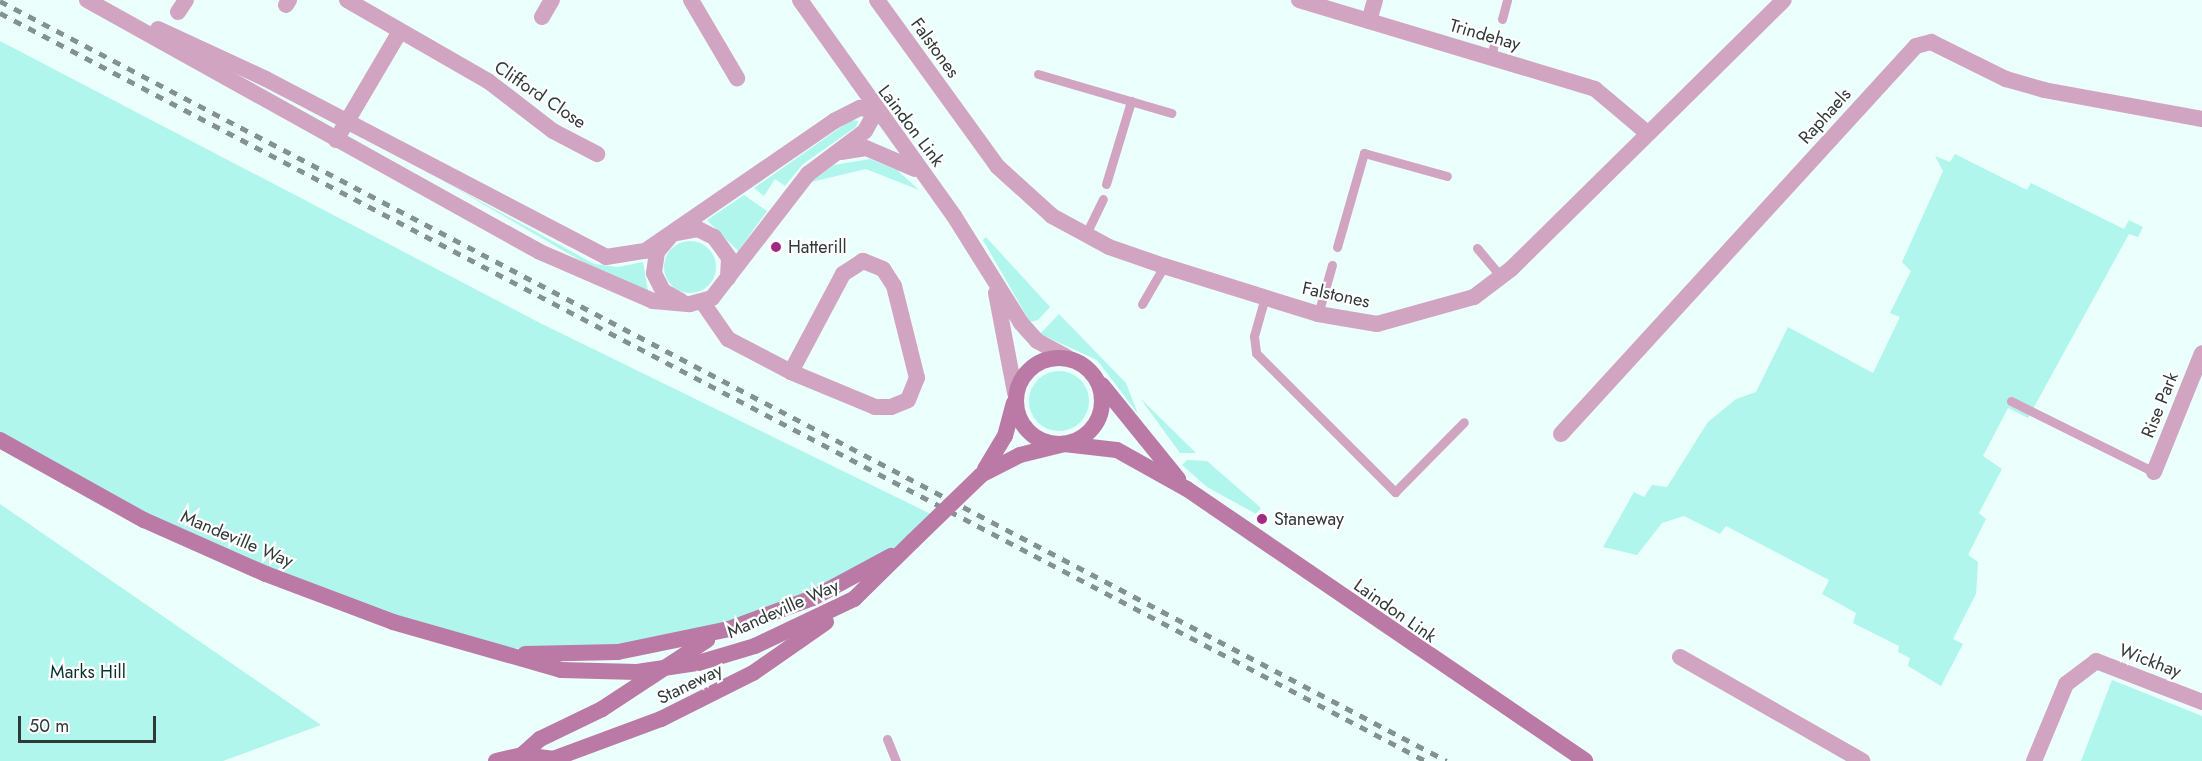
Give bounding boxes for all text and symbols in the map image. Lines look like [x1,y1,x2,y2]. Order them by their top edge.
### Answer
street label: Falstones [906,14,964,82]
street label: Trindehay [1447,15,1523,55]
street label: Clifford Close [490,56,590,134]
street label: Laindon Link [873,81,949,171]
street label: Raphaels [1794,84,1856,148]
place label: Hatterill [788,236,847,258]
marker: Hatterill [769,240,783,254]
street label: Falstones [1300,277,1372,313]
street label: Rise Park [2137,369,2183,441]
street label: Mandeville Way [178,506,296,572]
place label: Staneway [1274,508,1344,530]
marker: Staneway [1255,512,1269,526]
street label: Mandeville Way [724,575,842,643]
street label: Laindon Link [1349,575,1441,647]
street label: Wickhay [2116,639,2184,683]
street label: Staneway [654,659,726,709]
park label: Marks Hill [50,661,126,683]
scale bar [21,704,159,742]
text: 50 m [29,713,69,739]

